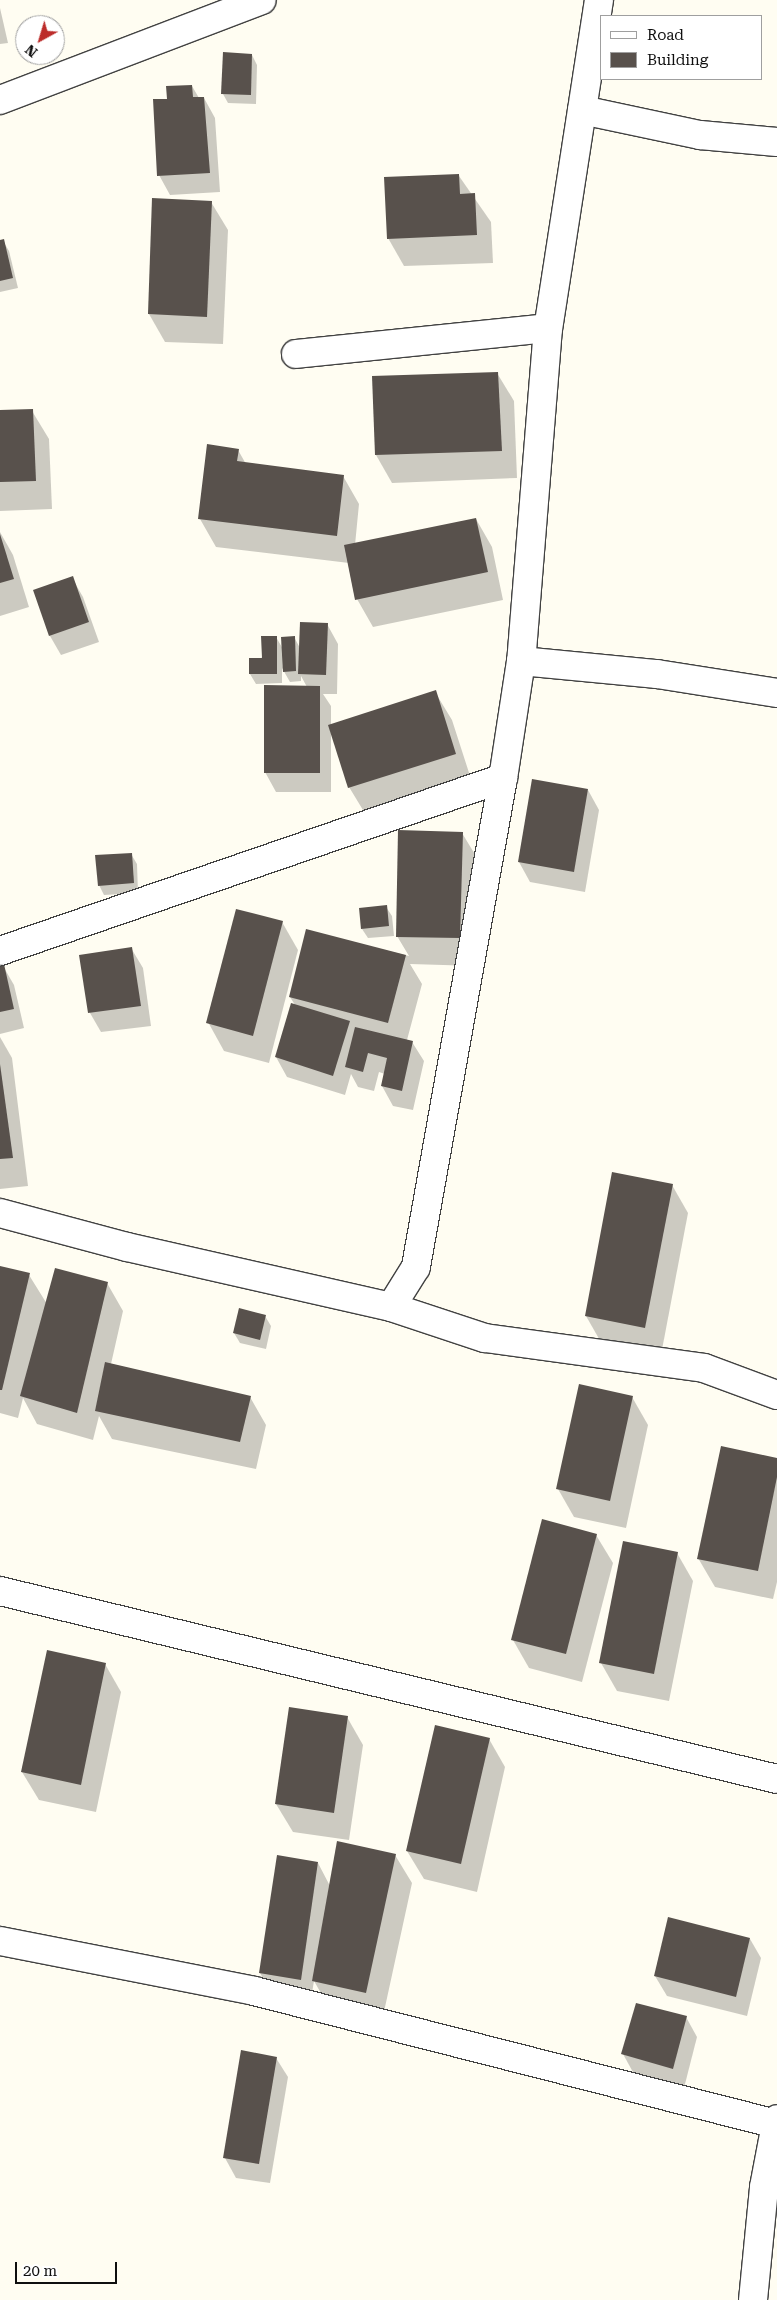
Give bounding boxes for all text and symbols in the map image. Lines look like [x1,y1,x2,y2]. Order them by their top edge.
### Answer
north arrow [15,15,65,65]
legend [600,15,762,80]
text: Road [647,26,684,44]
text: N [22,41,40,60]
text: Building [647,51,708,69]
scale bar [18,2252,120,2284]
text: 20 m [23,2262,57,2280]

